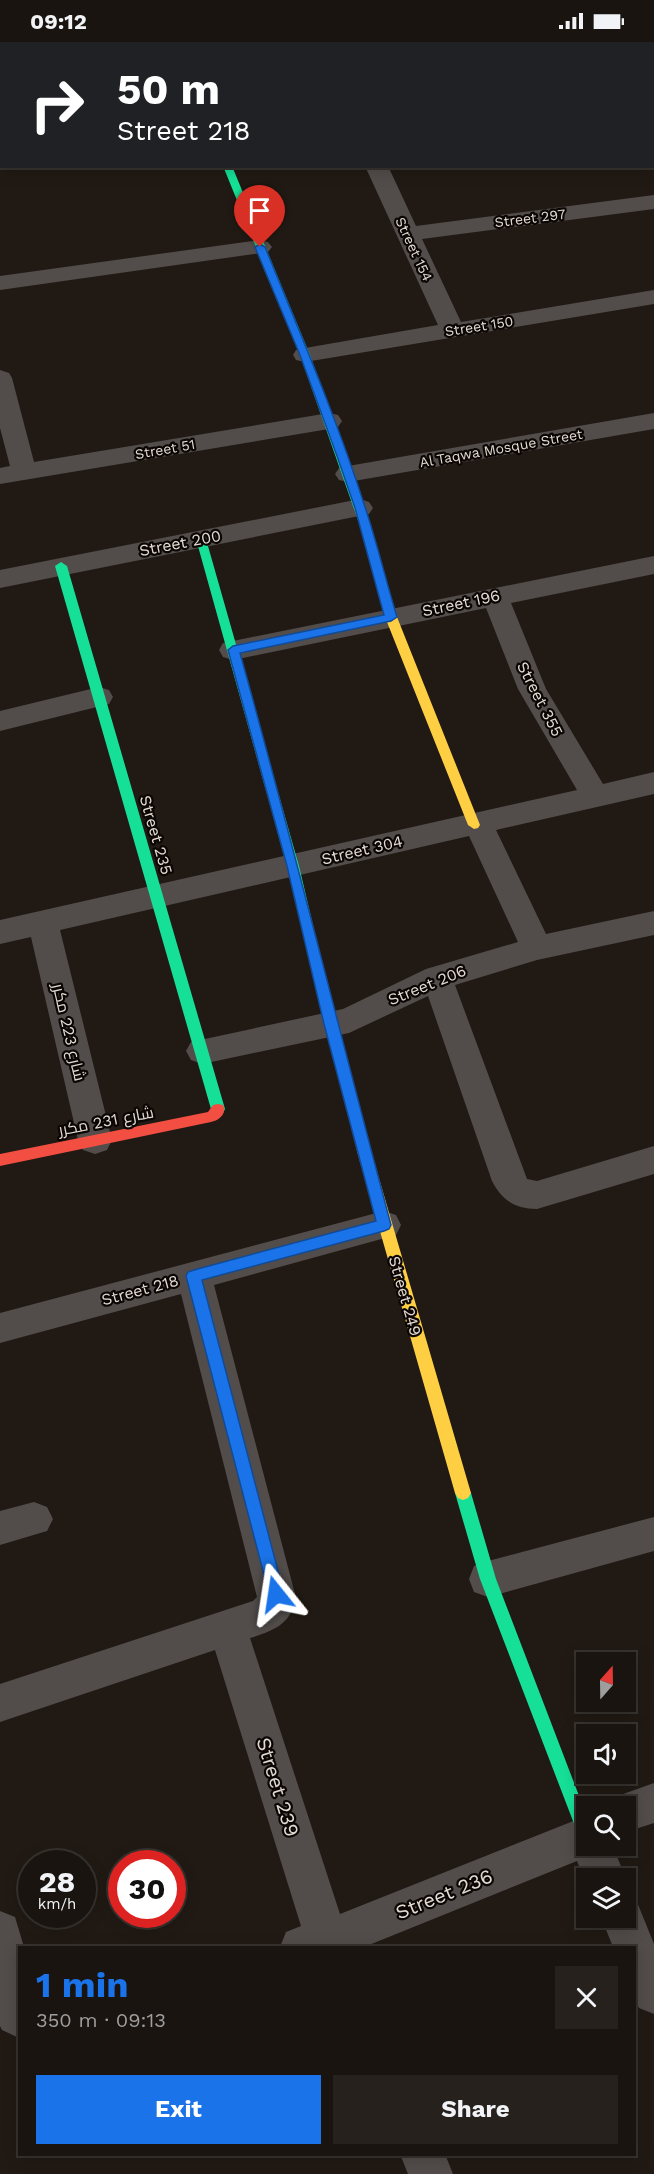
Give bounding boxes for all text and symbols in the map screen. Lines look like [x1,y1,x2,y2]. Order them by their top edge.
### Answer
text: 09:12 [30,9,87,34]
text: 50 m [117,65,220,114]
icon: right [18,66,96,144]
text: Street 218 [117,115,250,147]
pin [234,185,285,247]
icon: arrive [243,194,276,227]
street label: Street 297 [494,206,566,230]
street label: Street 154 [392,214,436,284]
street label: Street 150 [444,313,514,339]
street label: Al Taqwa Mosque Street [418,426,584,470]
street label: Street 51 [134,436,196,462]
street label: Street 200 [138,526,222,560]
street label: Street 196 [420,585,502,621]
street label: Street 355 [513,658,567,740]
street label: Street 235 [136,793,176,877]
street label: Street 304 [320,831,405,869]
street label: Street 206 [385,961,469,1009]
street label: شارع 223 مكرر [46,980,89,1083]
street label: شارع 231 مكرر [56,1102,156,1142]
street label: Street 249 [385,1254,425,1338]
street label: Street 218 [99,1271,181,1309]
position arrow [244,1562,308,1626]
north arrow [576,1652,636,1712]
map controls [576,1652,636,1928]
button: sound [576,1724,636,1784]
street label: Street 239 [252,1734,304,1840]
button: search [576,1796,636,1856]
speed limit sign: 30 [108,1850,186,1928]
text: 28 [39,1864,75,1899]
street label: Street 236 [392,1864,496,1924]
button: layers [576,1868,636,1928]
text: km/h [38,1895,76,1913]
text: 1 min [36,1964,128,2006]
button: close [555,1966,618,2029]
text: 350 m · 09:13 [36,2008,166,2032]
button: Exit [36,2075,321,2144]
button: Share [333,2075,618,2144]

